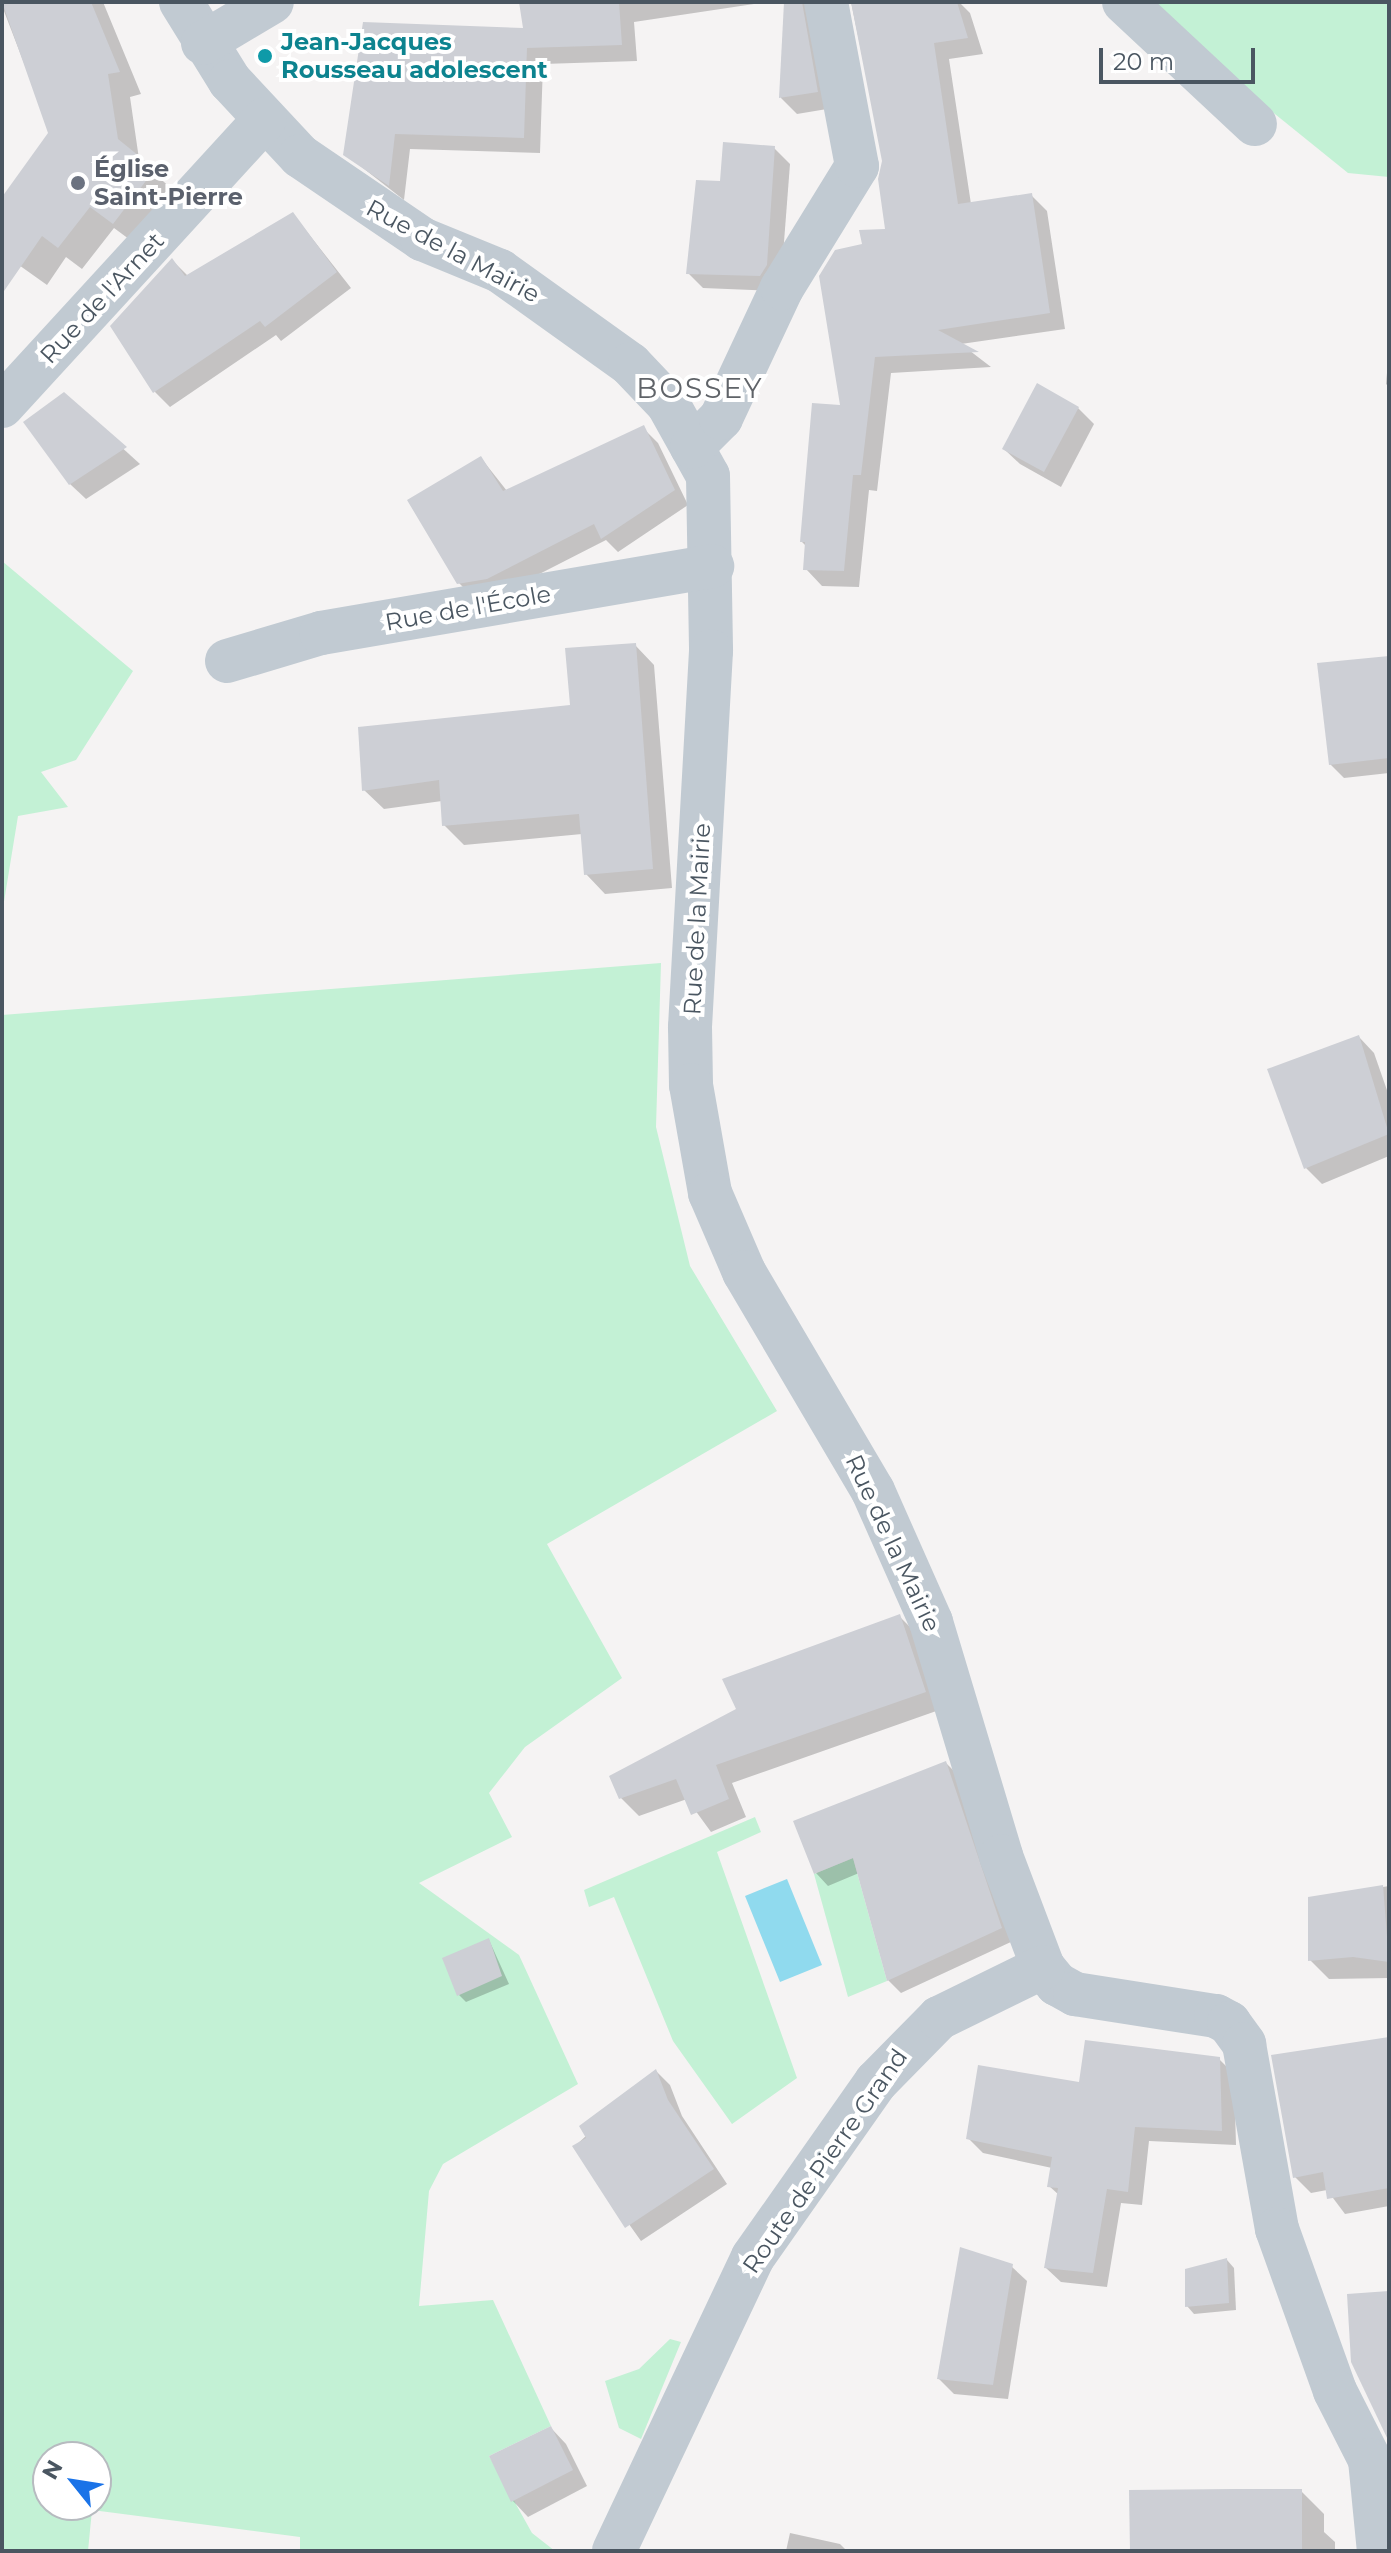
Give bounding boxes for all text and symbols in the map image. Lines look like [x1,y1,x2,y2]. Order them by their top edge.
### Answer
place label: Jean-Jacques Rousseau adolescent [281,28,548,84]
scale bar [1103,32,1259,82]
marker: Jean-Jacques Rousseau adolescent [256,47,274,65]
text: 20 m [1113,47,1174,76]
place label: Église Saint-Pierre [94,155,243,211]
marker: Église Saint-Pierre [69,174,87,192]
street label: Rue de la Mairie [361,193,545,309]
street label: Rue de l'Arnet [34,226,170,370]
district label: BOSSEY [636,371,764,405]
street label: Rue de l'École [383,579,553,637]
street label: Rue de la Mairie [678,822,716,1016]
street label: Rue de la Mairie [839,1450,947,1636]
street label: Route de Pierre Grand [737,2043,913,2279]
north arrow [32,2441,112,2521]
text: N [36,2455,69,2484]

